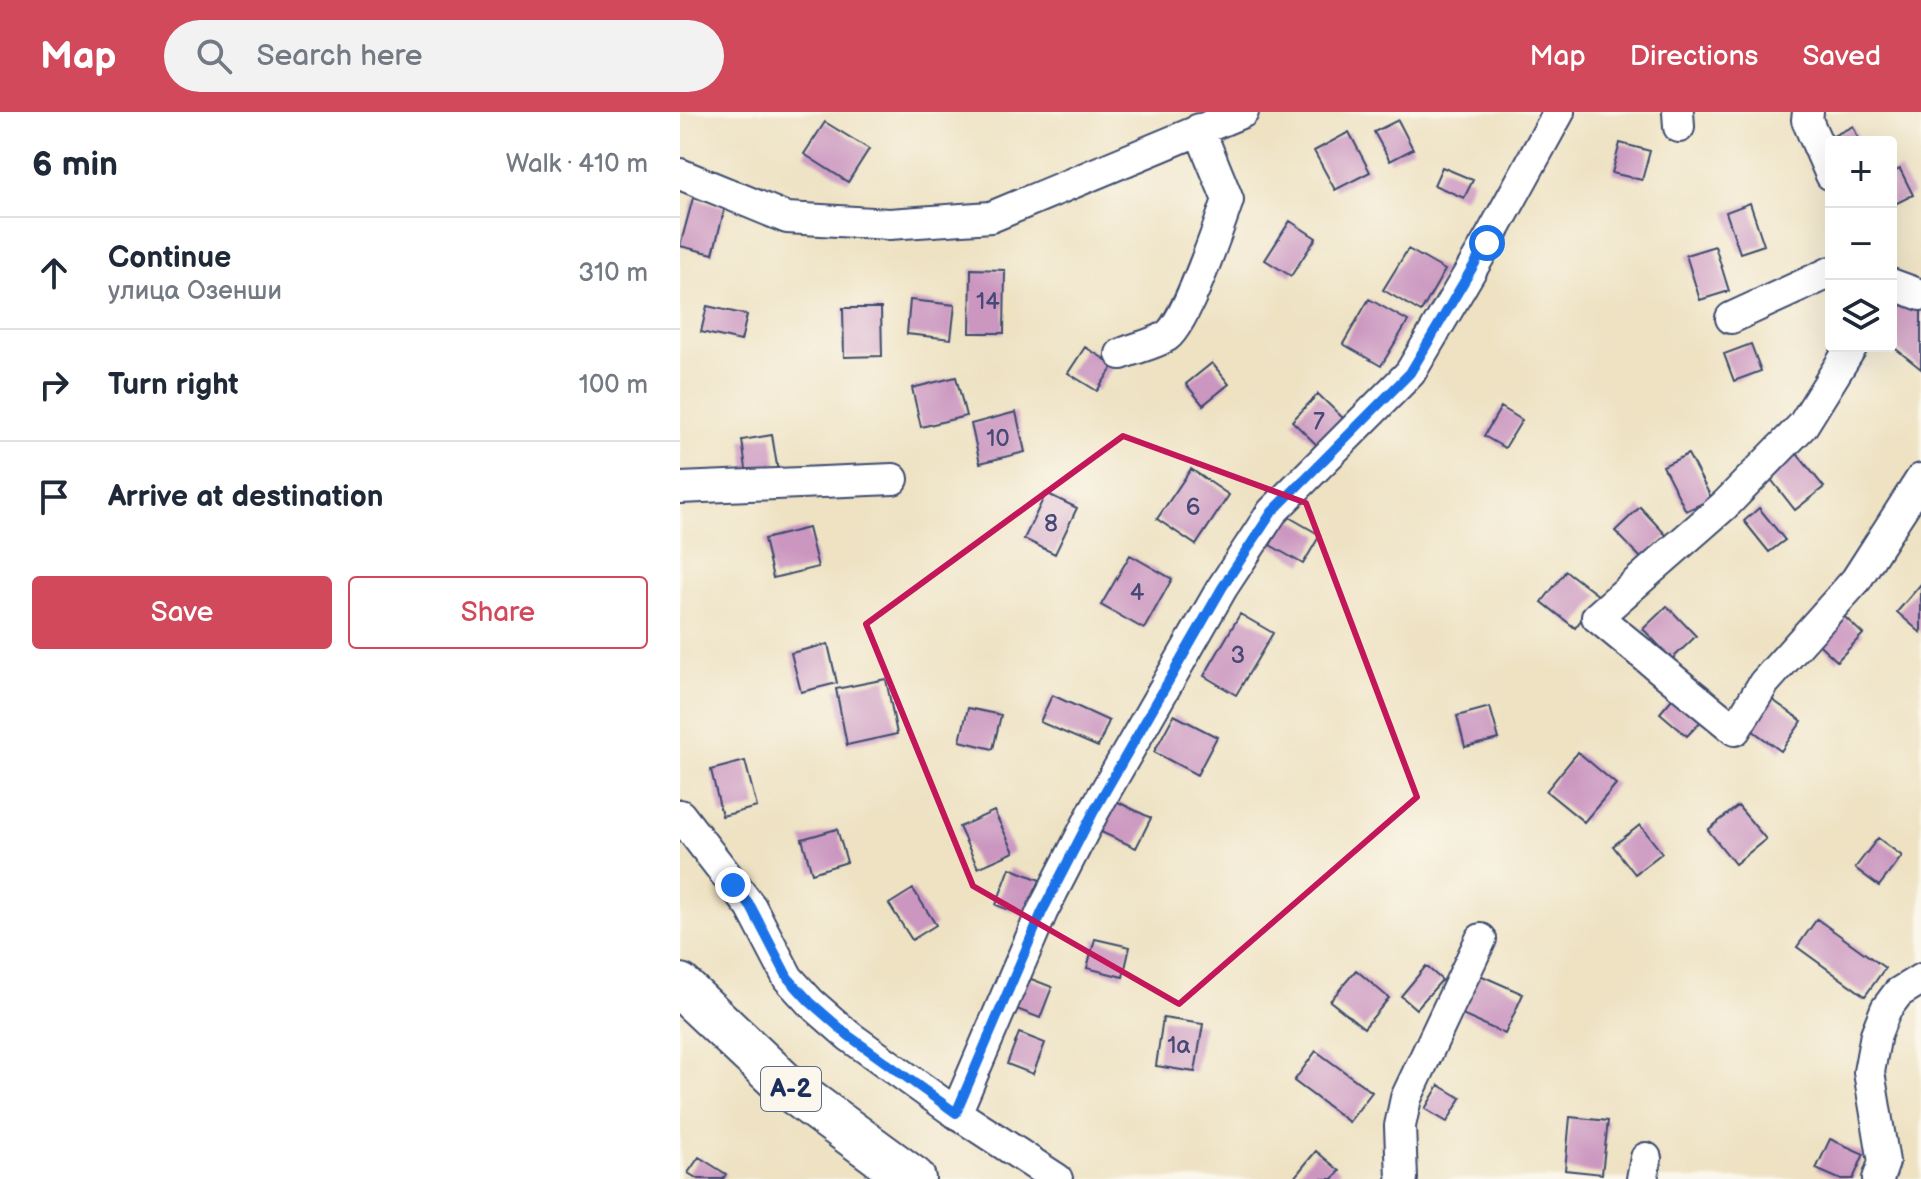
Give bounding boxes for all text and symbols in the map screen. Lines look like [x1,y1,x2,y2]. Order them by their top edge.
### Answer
search box [164,20,724,92]
text: Map [40,34,116,79]
icon: search [192,34,236,78]
text: Search here [256,38,423,74]
text: Map [1529,40,1586,73]
text: Directions [1630,40,1758,73]
text: Saved [1802,40,1881,73]
map controls [1825,136,1897,352]
button: + [1825,136,1897,208]
text: 6 min [32,144,118,185]
text: Walk · 410 m [506,149,648,180]
button: − [1825,208,1897,280]
route start [1469,225,1505,261]
text: Continue [108,240,231,276]
icon: ahead [32,251,76,295]
text: 310 m [578,258,648,289]
text: улица Озенши [108,276,282,307]
button: layers [1825,280,1897,352]
house number: 14 [976,287,1000,316]
icon: right [32,363,76,407]
text: Turn right [108,367,239,403]
text: 100 m [579,370,648,401]
house number: 7 [1313,407,1325,436]
house number: 10 [986,424,1010,453]
icon: arrive [32,475,76,519]
text: Arrive at destination [108,479,384,515]
house number: 6 [1186,493,1200,522]
house number: 8 [1044,509,1058,538]
button: Save [32,576,332,649]
button: Share [348,576,648,649]
house number: 4 [1130,578,1145,607]
house number: 3 [1231,641,1245,670]
route end [715,867,751,903]
house number: 1а [1167,1031,1191,1060]
road number: A-2 [761,1067,821,1111]

